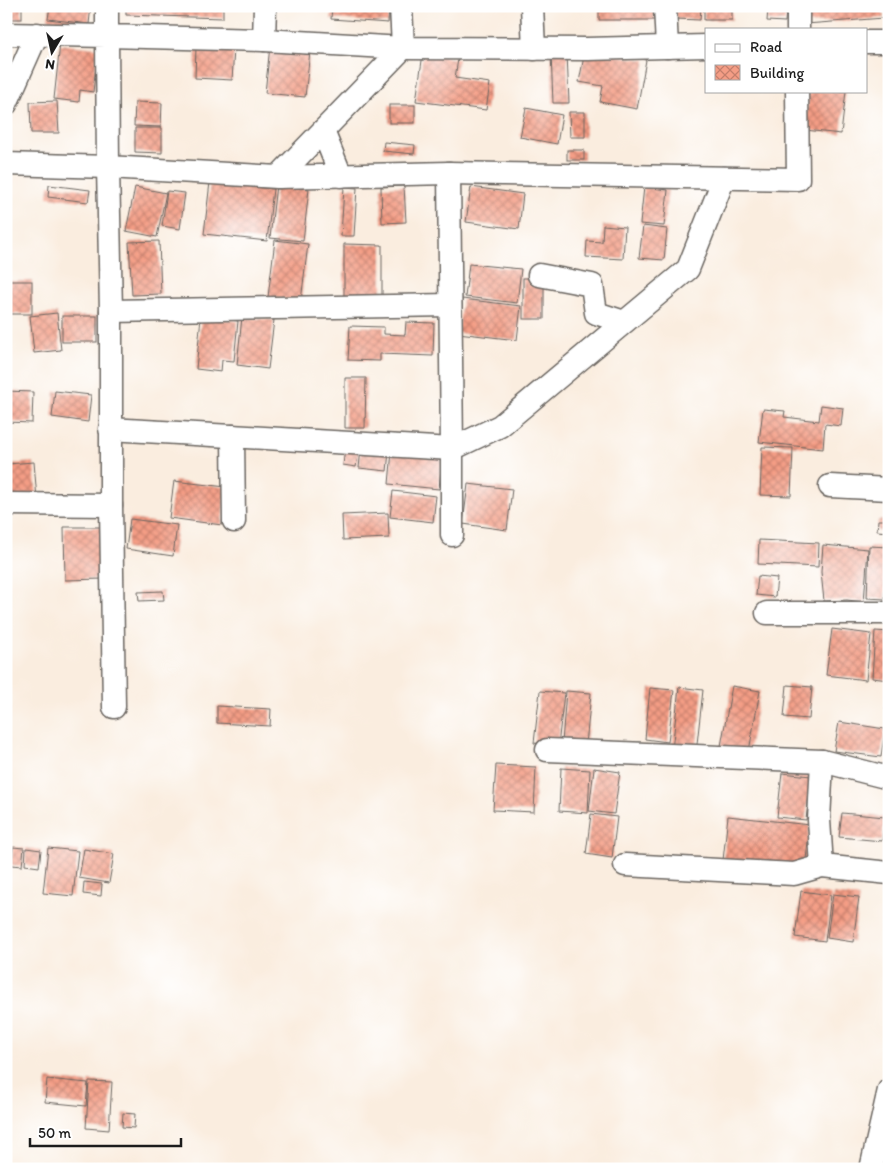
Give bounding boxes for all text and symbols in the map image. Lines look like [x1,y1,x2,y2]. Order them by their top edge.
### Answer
north arrow [28,28,78,78]
legend [705,28,868,92]
text: Road [750,38,783,56]
text: N [44,55,56,73]
text: Building [750,64,804,82]
scale bar [30,1115,181,1147]
text: 50 m [38,1124,71,1142]

